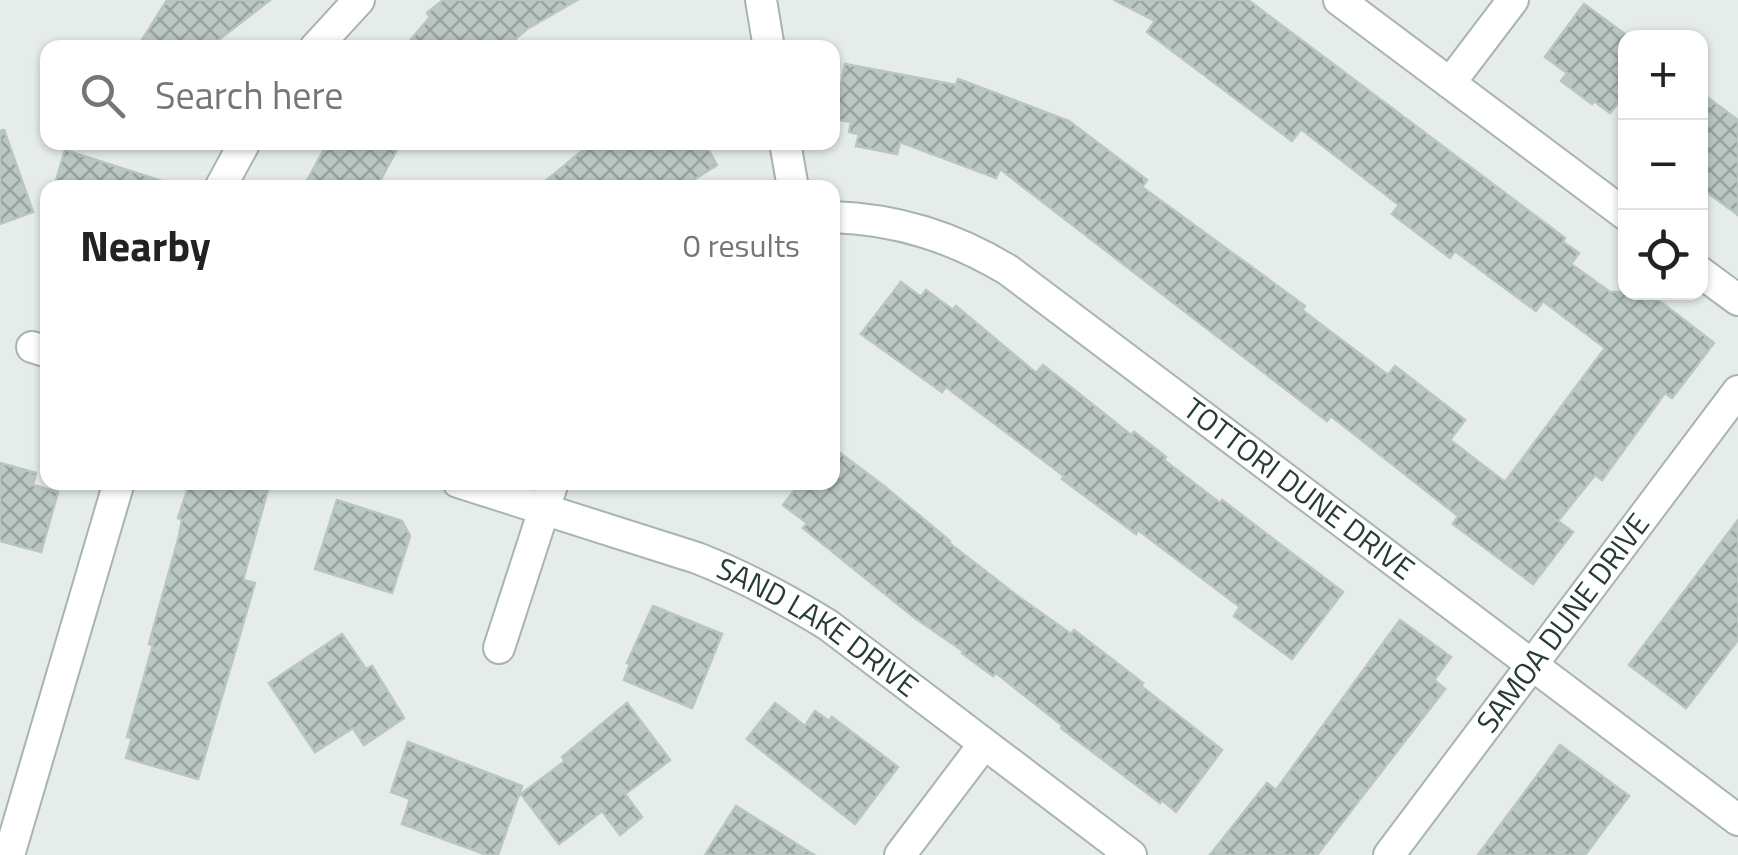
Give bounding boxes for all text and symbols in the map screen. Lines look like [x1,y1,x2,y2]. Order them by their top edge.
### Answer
map controls [1618,30,1708,300]
button: + [1618,30,1708,120]
search box [40,40,840,150]
text: Search here [155,66,343,124]
icon: search [75,68,130,123]
button: − [1618,120,1708,210]
button: locate [1618,210,1708,300]
text: Nearby [80,213,211,277]
text: 0 results [683,221,800,269]
street label: TOTTORI DUNE DRIVE [1174,386,1425,591]
street label: SAMOA DUNE DRIVE [1465,503,1660,742]
street label: SAND LAKE DRIVE [710,545,928,708]

